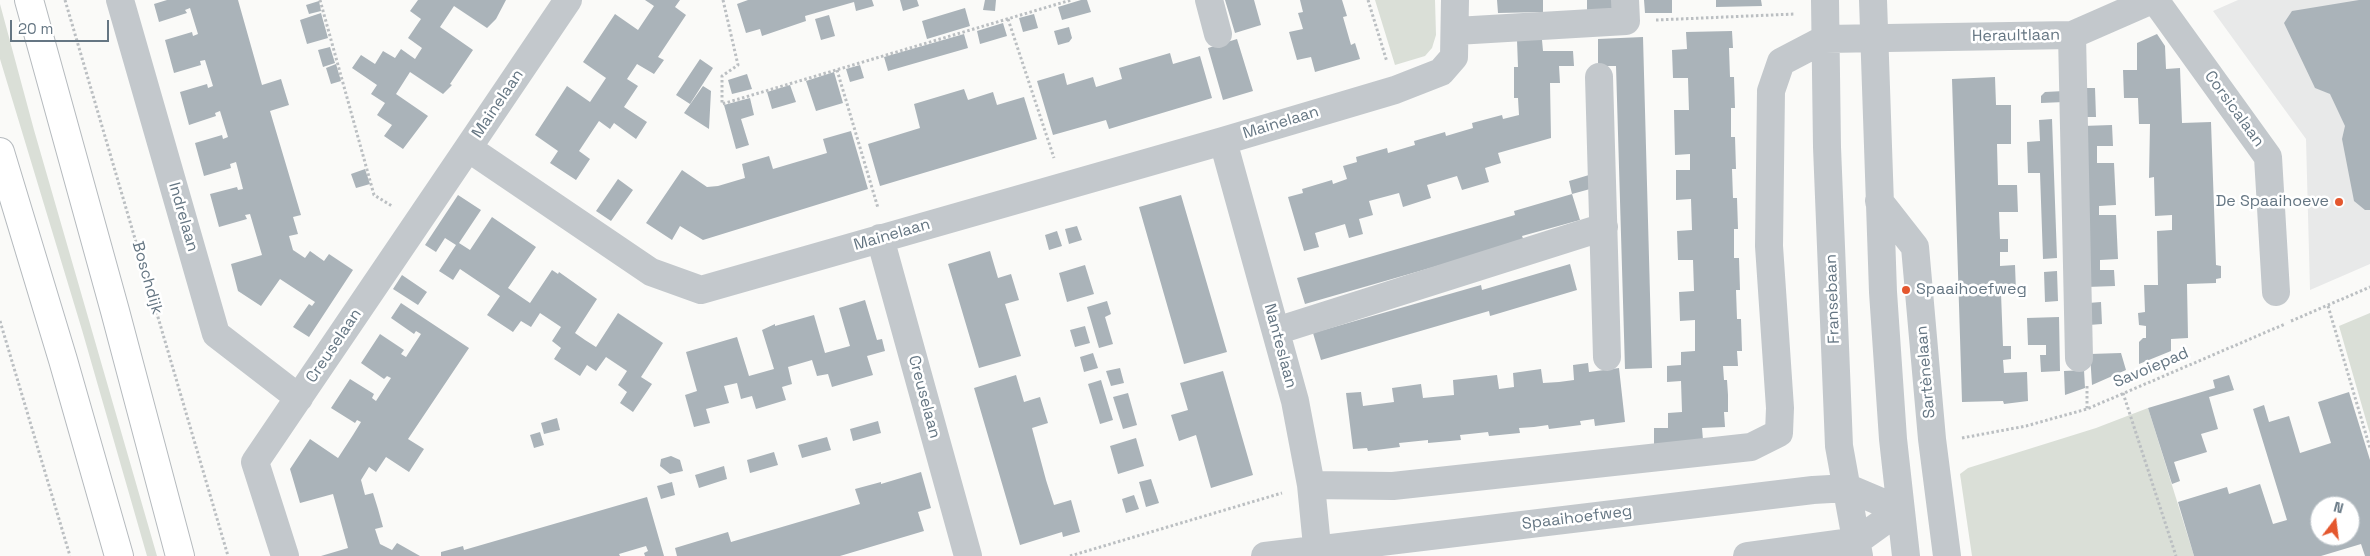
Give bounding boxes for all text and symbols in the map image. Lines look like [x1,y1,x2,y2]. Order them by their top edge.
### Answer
scale bar [12,10,111,42]
text: 20 m [18,19,53,38]
street label: Heraultlaan [1972,26,2060,46]
street label: Mainelaan [468,66,528,142]
street label: Corsicalaan [2200,67,2268,151]
street label: Mainelaan [1241,102,1321,144]
street label: Indrelaan [164,180,202,254]
place label: De Spaaihoeve [2216,192,2329,212]
marker: De Spaaihoeve [2333,196,2345,208]
street label: Mainelaan [852,215,932,255]
street label: Boschdijk [127,239,167,317]
street label: Fransebaan [1822,254,1844,344]
place label: Spaaihoefweg [1916,280,2027,300]
marker: Spaaihoefweg [1900,284,1912,296]
street label: Nanteslaan [1260,302,1300,390]
street label: Creuselaan [302,305,366,387]
street label: Sartènelaan [1912,325,1940,419]
street label: Savoiepad [2111,344,2191,392]
street label: Creuselaan [904,353,944,441]
north arrow [2310,496,2360,546]
text: N [2332,498,2345,517]
street label: Spaaihoefweg [1521,502,1633,534]

